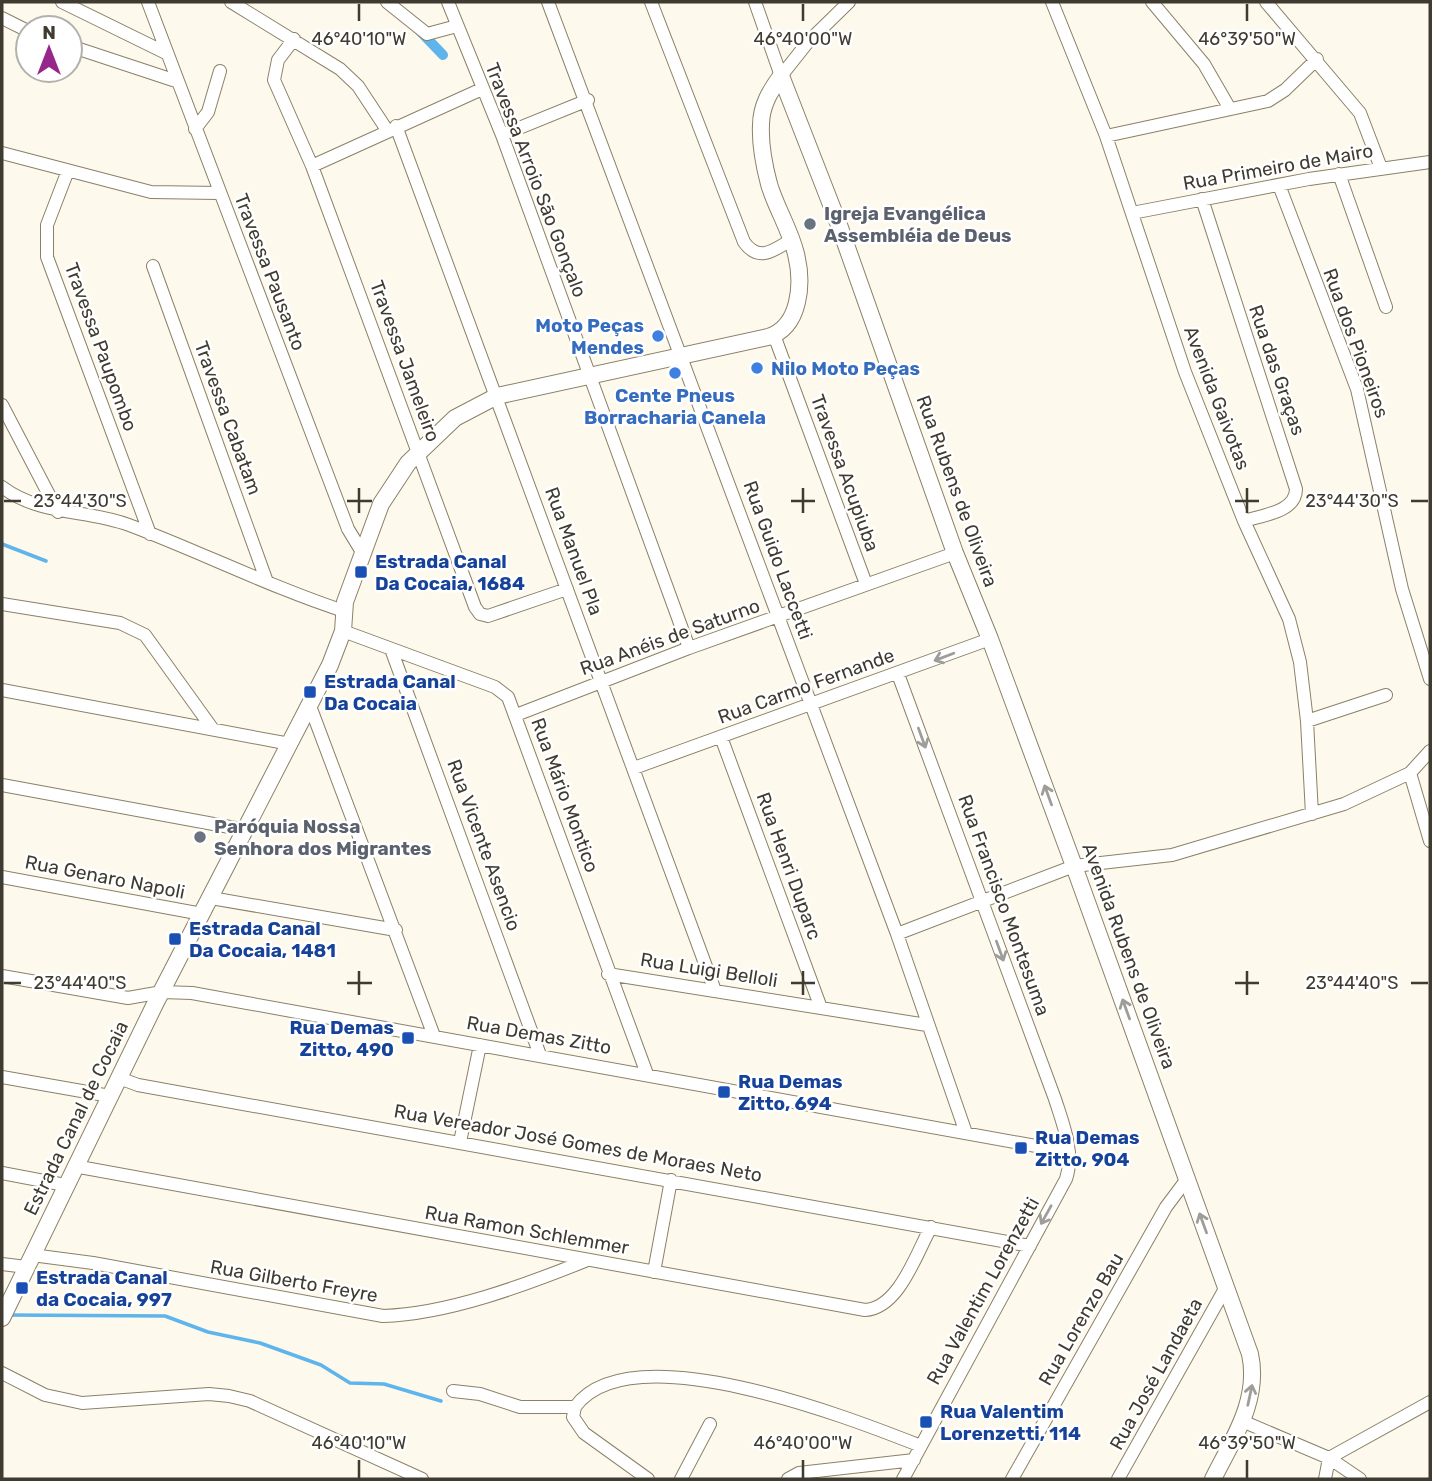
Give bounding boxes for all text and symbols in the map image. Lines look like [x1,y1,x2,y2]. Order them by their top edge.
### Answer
north arrow [14,14,84,84]
text: N [42,21,56,44]
text: 46°40'10"W [311,28,407,50]
text: 46°40'00"W [754,28,852,50]
text: 46°39'50"W [1198,28,1296,50]
street label: Travessa Arroio São Gonçalo [481,59,591,301]
street label: Rua Primeiro de Mairo [1181,139,1375,195]
street label: Travessa Pausanto [230,190,310,354]
place label: Igreja Evangélica Assembléia de Deus [824,202,1012,247]
marker: Igreja Evangélica Assembléia de Deus [802,216,818,232]
street label: Travessa Paupombo [60,260,142,434]
street label: Rua dos Pioneiros [1318,265,1394,421]
street label: Travessa Jameleiro [365,277,445,445]
street label: Rua das Graças [1244,302,1310,438]
place label: Moto Peças Mendes [535,314,644,359]
street label: Avenida Gaivotas [1179,323,1255,473]
marker: Moto Peças Mendes [650,328,666,344]
street label: Travessa Cabatam [190,338,266,498]
place label: Nilo Moto Peças [771,357,920,380]
marker: Nilo Moto Peças [749,360,765,376]
marker: Cente Pneus Borracharia Canela [667,365,683,381]
place label: Cente Pneus Borracharia Canela [584,384,766,429]
street label: Travessa Acupiuba [806,391,884,555]
street label: Rua Rubens de Oliveira [912,392,1002,590]
street label: Rua Guido Laccetti [739,478,817,642]
street label: Rua Manuel Pla [540,484,608,618]
text: 23°44'30"S [33,490,127,512]
text: 23°44'30"S [1305,490,1399,512]
place label: Estrada Canal Da Cocaia, 1684 [375,550,525,595]
marker: Estrada Canal Da Cocaia, 1684 [353,564,369,580]
street label: Rua Anéis de Saturno [577,594,763,680]
street label: Rua Carmo Fernande [715,643,897,729]
one-way arrow [933,651,955,664]
place label: Estrada Canal Da Cocaia [324,670,456,715]
marker: Estrada Canal Da Cocaia [302,684,318,700]
street label: Rua Mário Montico [526,715,604,875]
one-way arrow [917,726,929,748]
street label: Rua Vicente Asencio [442,756,526,934]
one-way arrow [1041,785,1053,807]
street label: Rua Henri Duparc [752,789,826,943]
street label: Rua Francisco Montesuma [953,791,1055,1019]
place label: Paróquia Nossa Senhora dos Migrantes [214,815,432,860]
marker: Paróquia Nossa Senhora dos Migrantes [192,829,208,845]
street label: Avenida Rubens de Oliveira [1077,840,1181,1072]
street label: Rua Genaro Napoli [23,850,187,904]
place label: Estrada Canal Da Cocaia, 1481 [189,917,336,962]
marker: Estrada Canal Da Cocaia, 1481 [167,931,183,947]
one-way arrow [995,940,1008,962]
street label: Rua Luigi Belloli [639,948,779,992]
text: 23°44'40"S [33,972,127,994]
text: 23°44'40"S [1305,972,1399,994]
one-way arrow [1119,998,1132,1020]
street label: Rua Demas Zitto [465,1011,613,1059]
place label: Rua Demas Zitto, 490 [289,1016,394,1061]
street label: Estrada Canal de Cocaia [19,1017,133,1219]
marker: Rua Demas Zitto, 490 [400,1030,416,1046]
place label: Rua Demas Zitto, 694 [738,1070,843,1115]
marker: Rua Demas Zitto, 694 [716,1084,732,1100]
street label: Rua Vereador José Gomes de Moraes Neto [392,1099,764,1187]
place label: Rua Demas Zitto, 904 [1035,1126,1140,1171]
marker: Rua Demas Zitto, 904 [1013,1140,1029,1156]
street label: Rua Valentim Lorenzetti [922,1193,1044,1389]
street label: Rua Ramon Schlemmer [423,1201,632,1259]
one-way arrow [1039,1204,1053,1225]
one-way arrow [1196,1213,1208,1235]
street label: Rua Lorenzo Bau [1034,1249,1128,1389]
street label: Rua Gilberto Freyre [208,1255,380,1307]
place label: Estrada Canal da Cocaia, 997 [36,1266,172,1311]
marker: Estrada Canal da Cocaia, 997 [14,1280,30,1296]
street label: Rua José Landaeta [1105,1294,1207,1454]
one-way arrow [1244,1384,1258,1407]
place label: Rua Valentim Lorenzetti, 114 [940,1400,1081,1445]
marker: Rua Valentim Lorenzetti, 114 [918,1414,934,1430]
text: 46°40'10"W [311,1432,407,1454]
text: 46°40'00"W [754,1432,852,1454]
text: 46°39'50"W [1198,1432,1296,1454]

